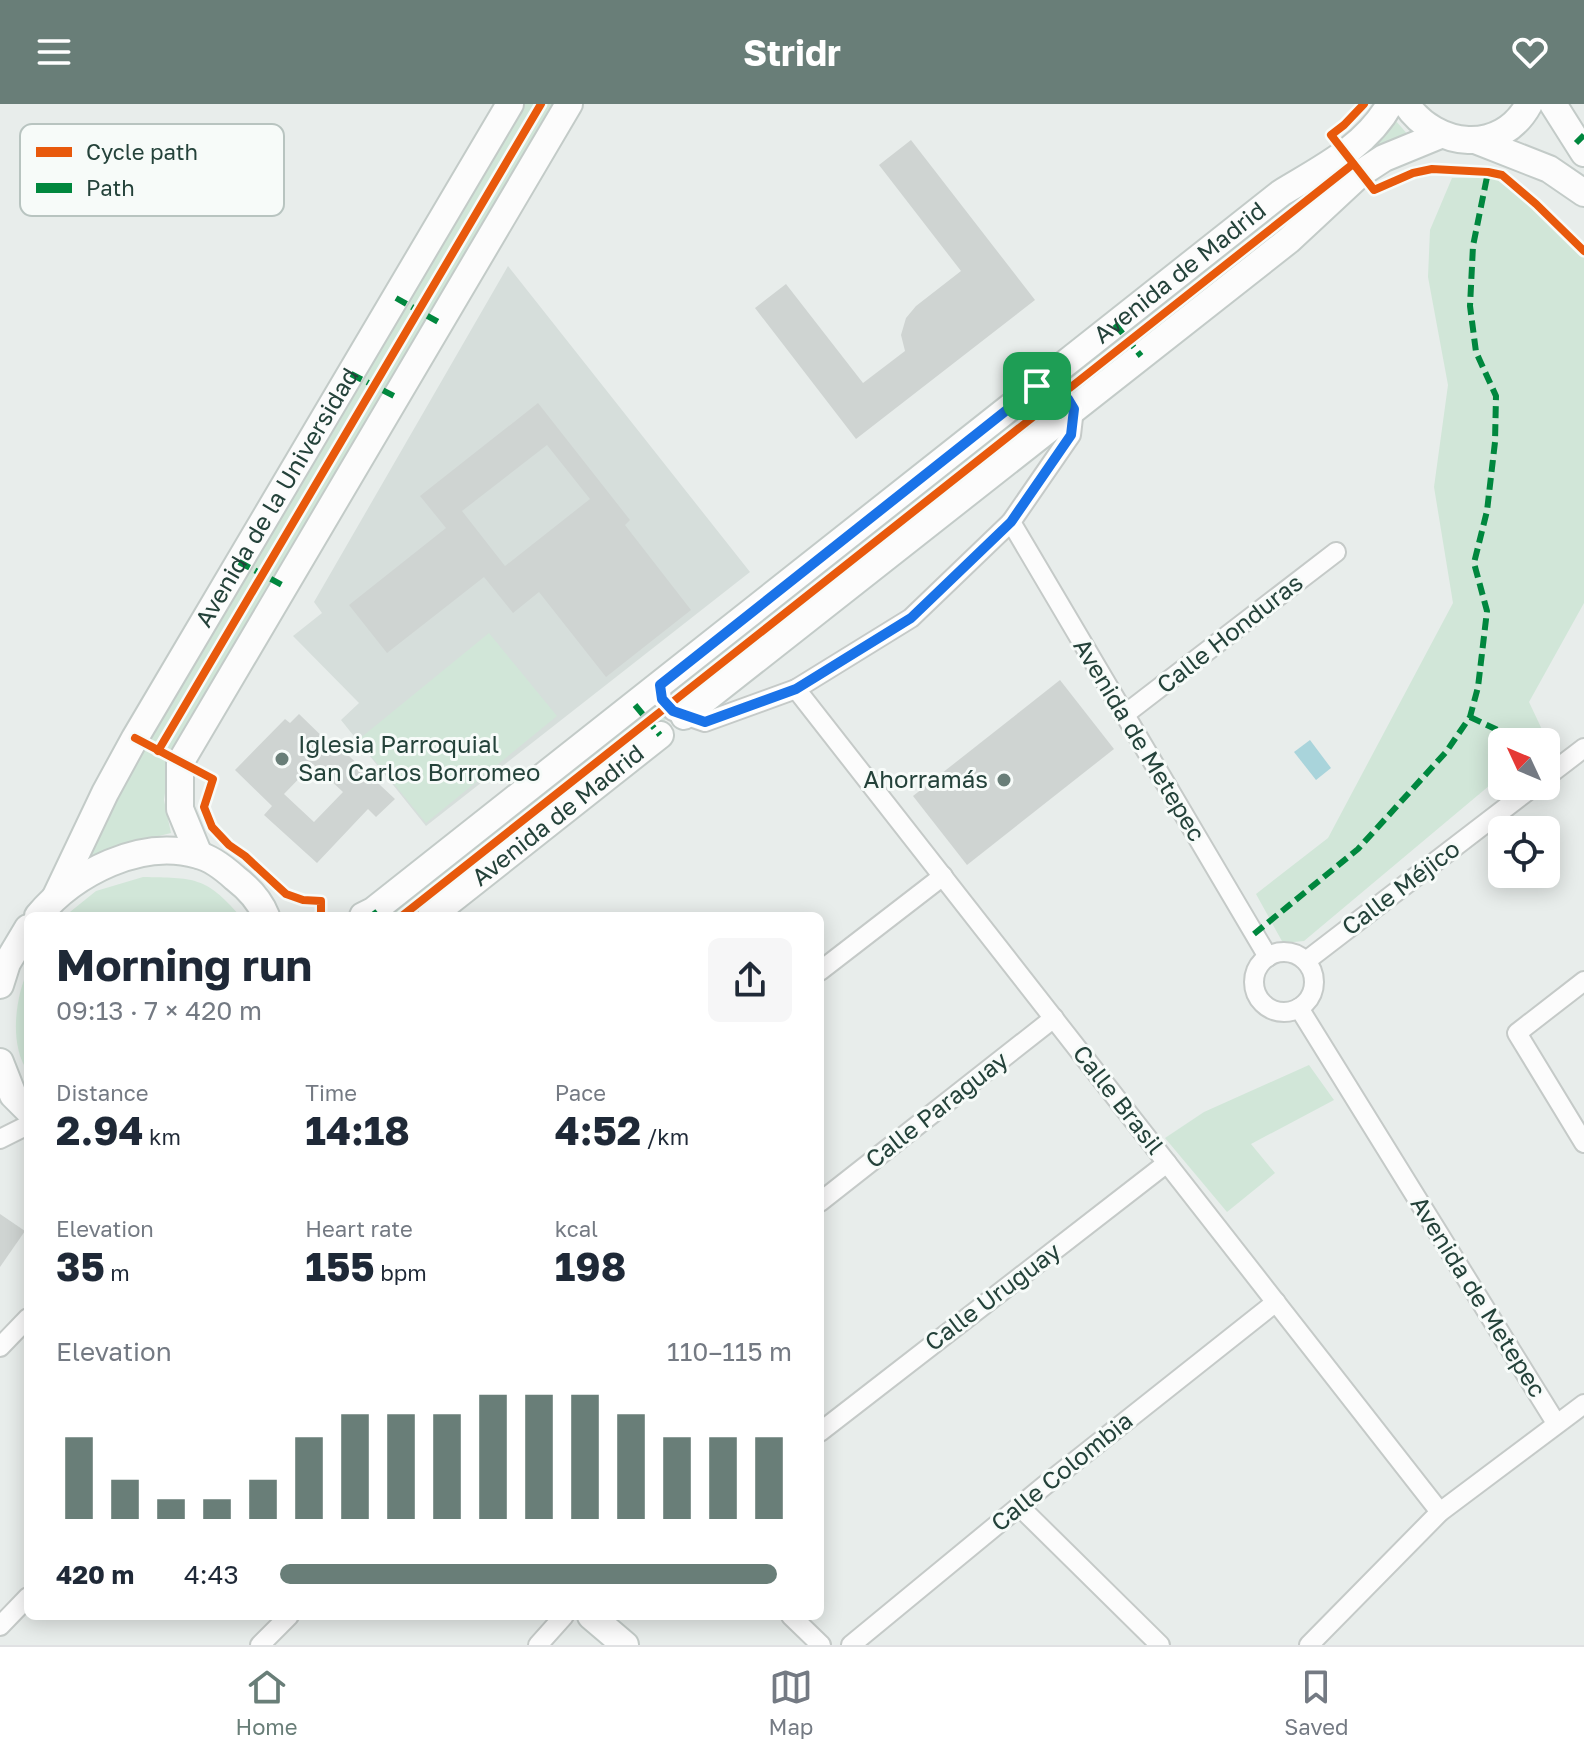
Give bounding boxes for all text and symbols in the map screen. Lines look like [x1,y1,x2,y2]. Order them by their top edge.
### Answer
icon: menu [32,30,76,74]
icon: heart [1508,30,1552,74]
text: Stridr [743,31,841,74]
legend [20,124,284,216]
text: Cycle path [86,138,198,165]
text: Path [86,174,135,201]
street label: Avenida de Madrid [1087,195,1271,349]
pin [1003,352,1071,420]
street label: Avenida de la Universidad [188,362,364,632]
icon: arrive [1015,364,1059,408]
street label: Calle Honduras [1150,567,1308,699]
street label: Avenida de Metepec [1068,633,1212,846]
north arrow [1488,728,1560,800]
map controls [1488,728,1560,888]
place label: Iglesia Parroquial San Carlos Borromeo [298,729,540,786]
street label: Avenida de Madrid [465,737,649,891]
marker: Iglesia Parroquial San Carlos Borromeo [273,750,291,768]
place label: Ahorramás [863,764,988,793]
marker: Ahorramás [995,771,1013,789]
button: locate [1488,816,1560,888]
street label: Calle Méjico [1336,833,1465,940]
text: Morning run [56,938,312,991]
button: share [708,938,792,1022]
text: 09:13 · 7 × 420 m [56,995,262,1026]
street label: Calle Brasil [1068,1039,1171,1159]
street label: Calle Paraguay [859,1044,1013,1173]
text: Distance [56,1079,148,1106]
text: Time [305,1079,357,1106]
text: Pace [555,1079,606,1106]
text: 2.94 [56,1106,144,1154]
text: 14:18 [305,1106,410,1154]
text: 4:52 [555,1106,641,1154]
text: km [144,1123,181,1150]
text: /km [641,1123,689,1150]
street label: Avenida de Metepec [1406,1190,1553,1402]
text: Elevation [56,1215,154,1242]
text: Heart rate [305,1215,413,1242]
text: kcal [555,1215,598,1242]
street label: Calle Uruguay [919,1235,1066,1356]
text: 35 [56,1242,105,1290]
text: 155 [305,1242,375,1290]
text: 198 [555,1242,626,1290]
text: m [105,1259,130,1286]
text: bpm [375,1259,427,1286]
text: Elevation [56,1336,172,1367]
text: 110–115 m [667,1336,792,1367]
street label: Calle Colombia [985,1405,1138,1537]
text: 420 m [56,1559,134,1590]
text: 4:43 [184,1559,239,1590]
tab: Home [235,1665,298,1740]
tab: Map [768,1665,813,1740]
tab: Saved [1284,1665,1349,1740]

